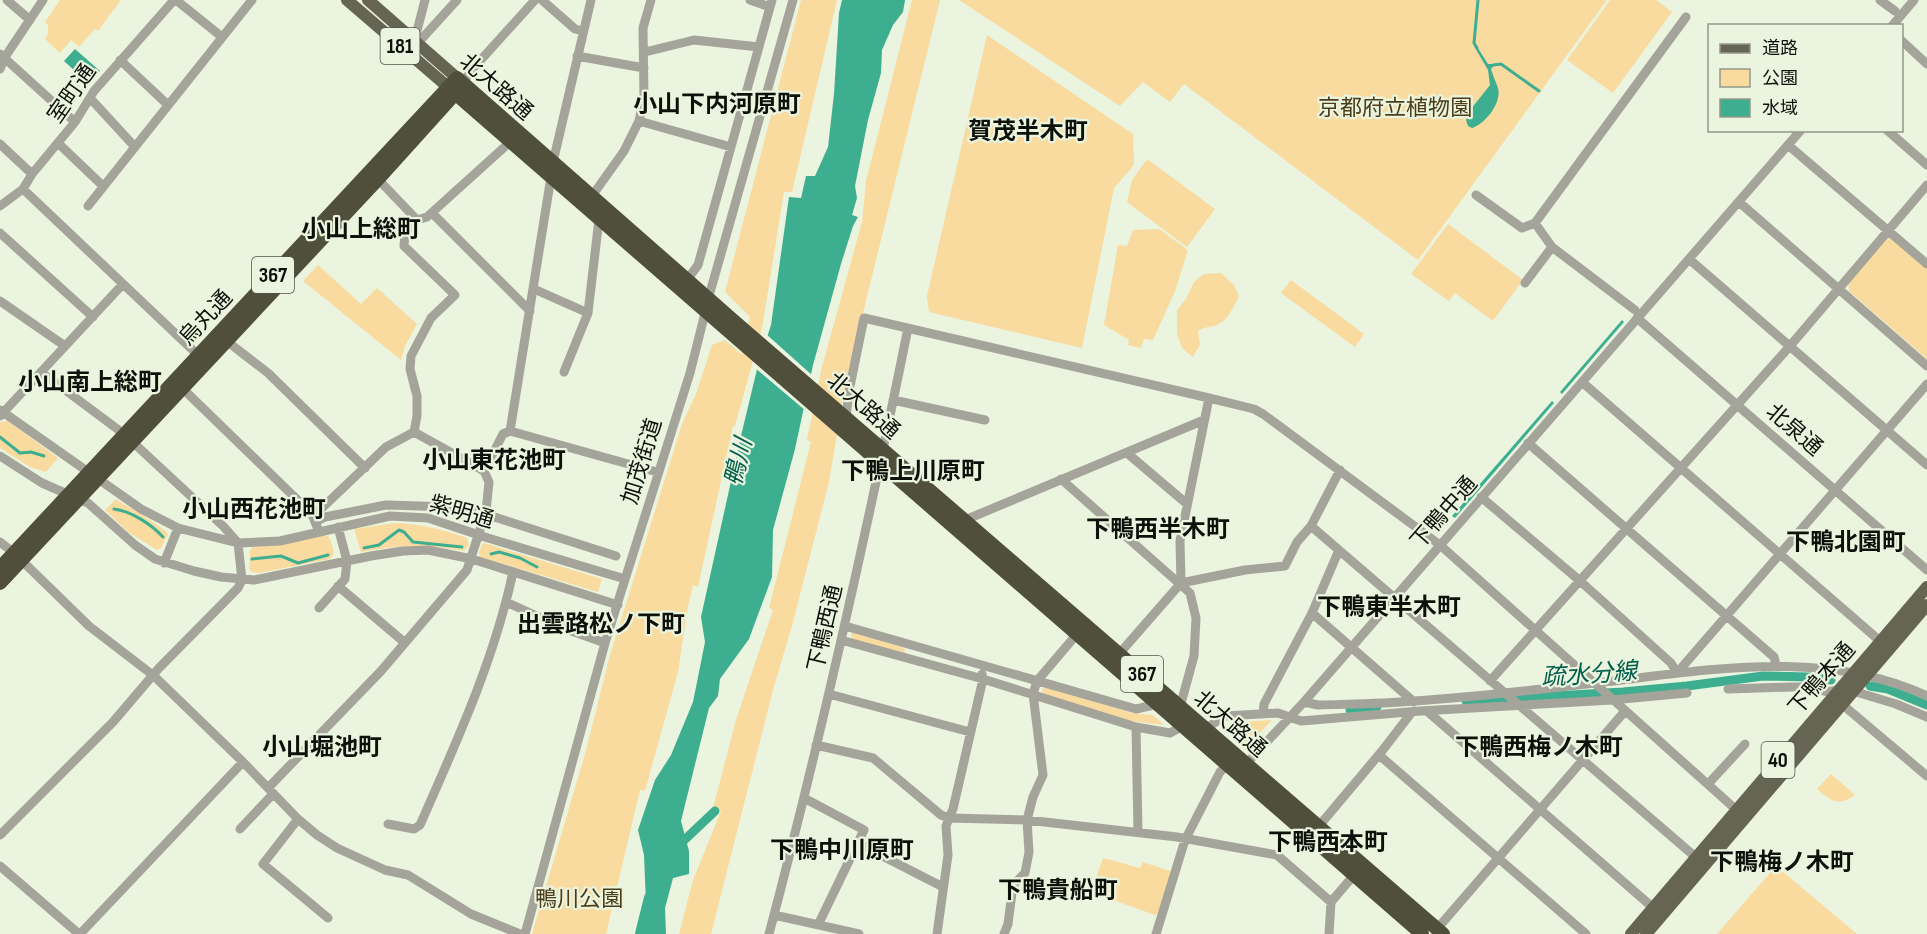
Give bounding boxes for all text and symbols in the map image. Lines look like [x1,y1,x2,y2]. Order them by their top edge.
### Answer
legend [1708,24,1903,132]
road number: 181 [380,28,420,64]
text: 道路 [1762,38,1798,59]
street label: 北大路通 [454,48,538,126]
street label: 室町通 [42,59,102,129]
text: 公園 [1762,68,1798,89]
district label: 小山下内河原町 [633,90,801,119]
park label: 京都府立植物園 [1318,95,1472,122]
text: 水域 [1762,98,1798,119]
district label: 賀茂半木町 [968,117,1088,146]
district label: 小山上総町 [301,215,421,244]
road number: 367 [252,257,294,293]
street label: 烏丸通 [174,285,238,351]
street label: 北大路通 [821,367,905,445]
district label: 小山南上総町 [18,368,162,397]
street label: 北泉通 [1760,398,1828,462]
street label: 加茂街道 [617,415,668,507]
water label: 鴨川 [719,432,759,489]
district label: 小山東花池町 [422,446,566,475]
district label: 下鴨上川原町 [841,457,985,486]
street label: 下鴨中通 [1405,471,1483,555]
street label: 紫明通 [426,490,497,535]
district label: 小山西花池町 [182,495,326,524]
district label: 下鴨西半木町 [1086,515,1230,544]
district label: 下鴨北園町 [1786,528,1906,557]
street label: 下鴨西通 [802,582,849,674]
district label: 下鴨東半木町 [1317,593,1461,622]
district label: 出雲路松ノ下町 [517,610,685,639]
street label: 下鴨本通 [1783,637,1861,721]
road number: 367 [1121,656,1163,692]
water label: 疏水分線 [1540,656,1641,692]
street label: 北大路通 [1188,685,1272,763]
district label: 小山堀池町 [262,733,382,762]
district label: 下鴨西梅ノ木町 [1455,733,1623,762]
road number: 40 [1762,742,1794,778]
district label: 下鴨西本町 [1268,828,1388,857]
district label: 下鴨中川原町 [770,836,914,865]
district label: 下鴨梅ノ木町 [1710,848,1854,877]
district label: 下鴨貴船町 [998,876,1118,905]
park label: 鴨川公園 [535,886,623,913]

